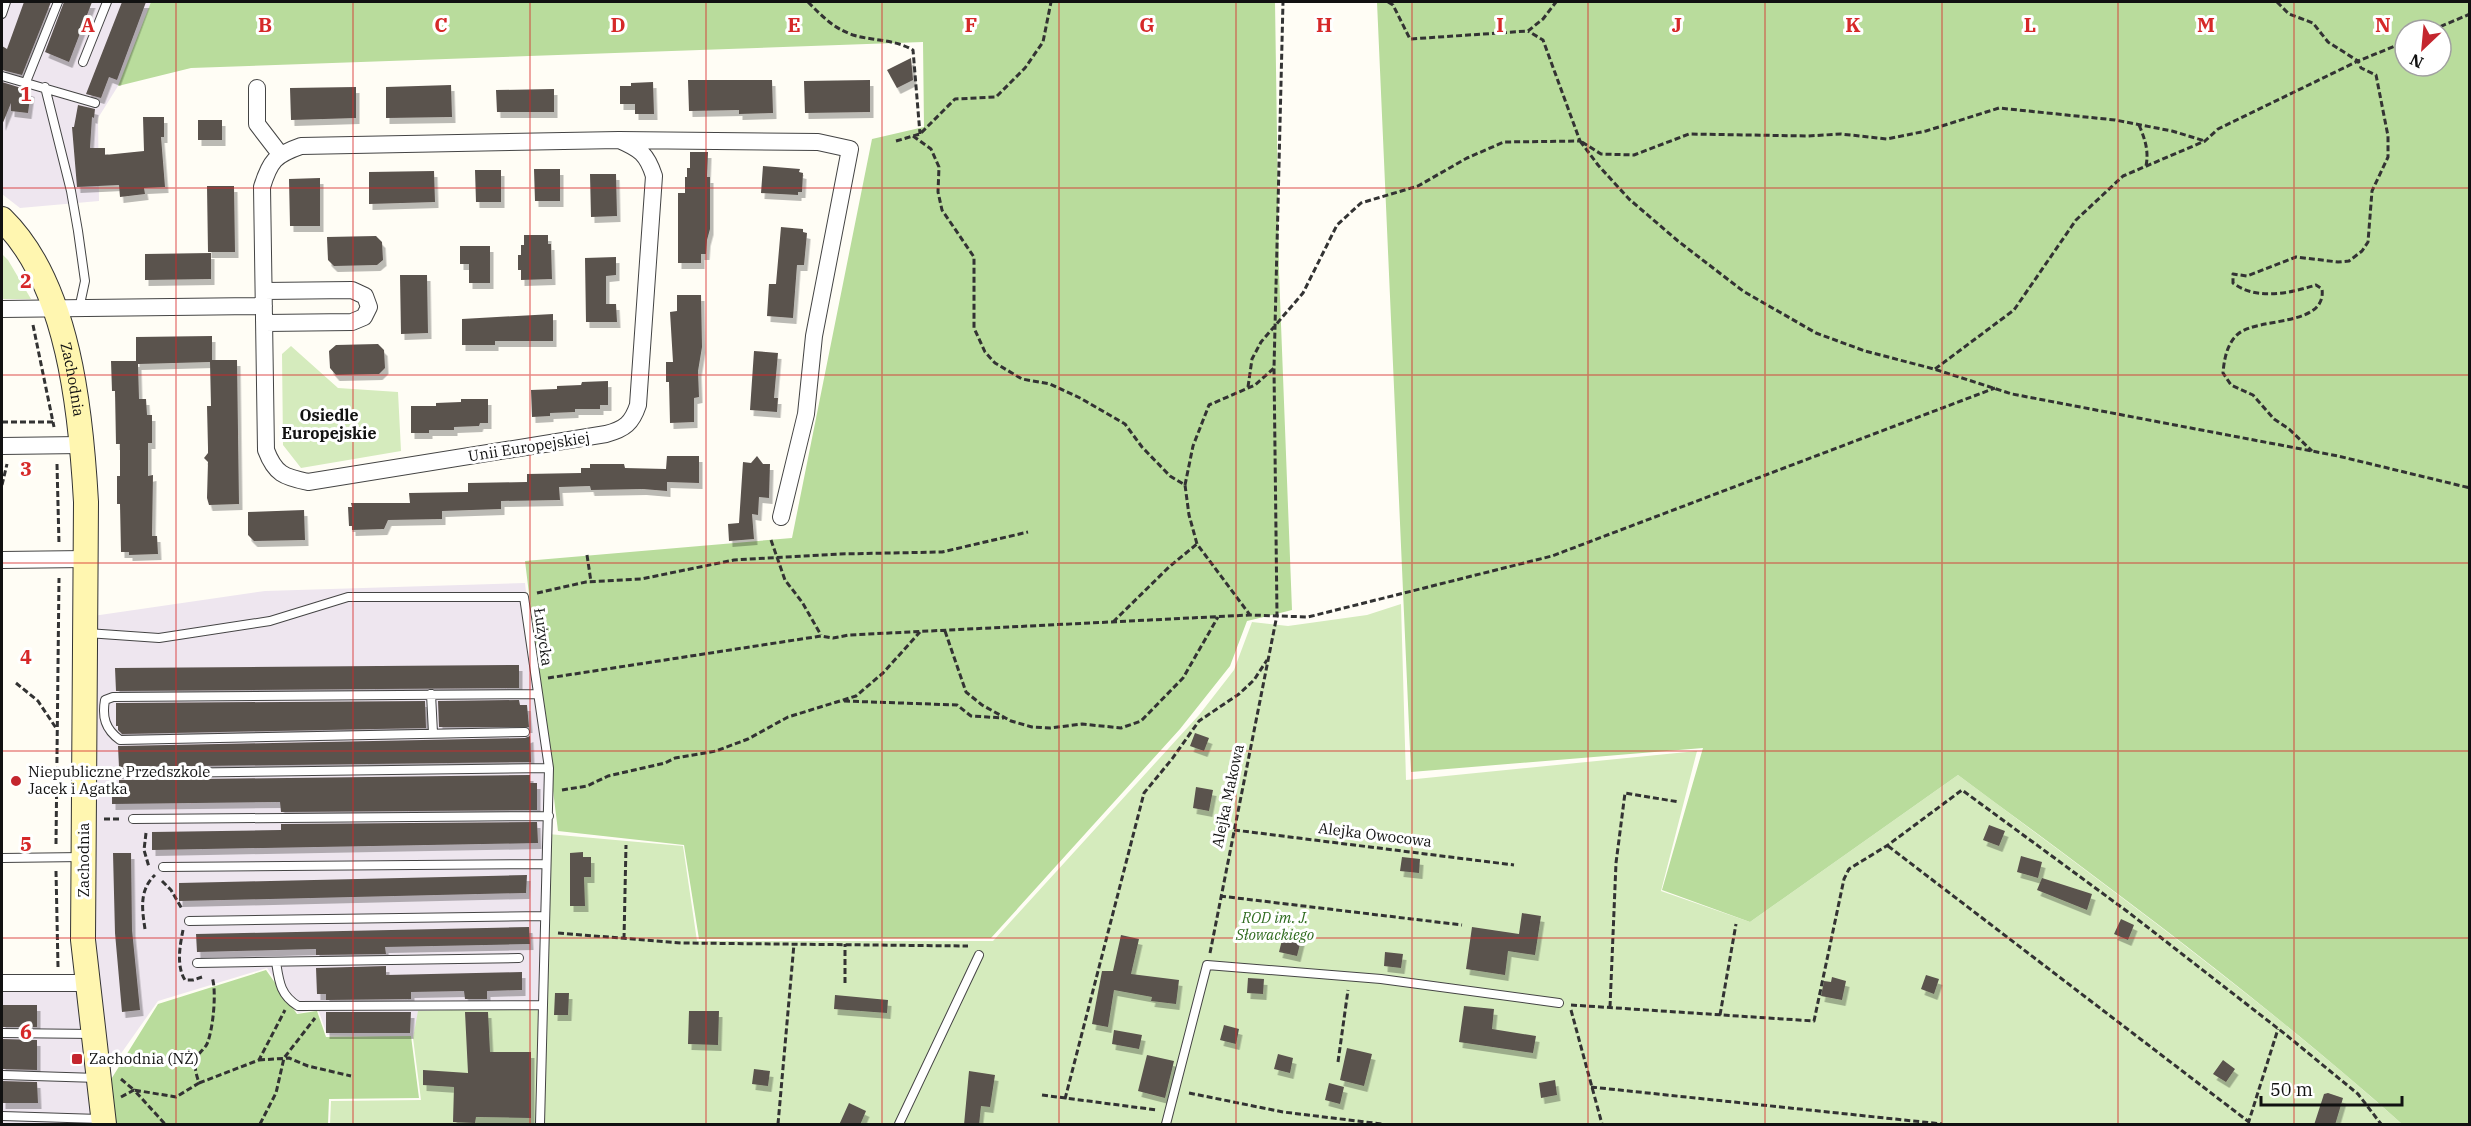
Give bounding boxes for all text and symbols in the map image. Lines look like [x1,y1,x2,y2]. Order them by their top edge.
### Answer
text: A [81,11,95,38]
text: B [258,11,272,38]
text: C [434,11,448,38]
text: D [610,11,626,38]
text: E [787,11,801,38]
text: F [965,11,977,38]
text: G [1139,11,1155,38]
text: H [1316,11,1332,38]
text: I [1496,11,1504,38]
text: J [1672,11,1682,38]
text: K [1845,11,1861,38]
text: L [2024,11,2036,38]
text: M [2197,11,2215,38]
text: N [2375,11,2391,38]
north arrow [2393,18,2453,78]
text: N [2406,50,2426,73]
text: 1 [20,80,32,107]
text: 2 [20,267,32,294]
street label: Zachodnia [56,340,89,418]
district label: Osiedle Europejskie [282,405,377,443]
street label: Unii Europejskiej [467,428,591,466]
text: 3 [20,455,32,482]
street label: Łużycka [530,607,557,667]
text: 4 [20,643,32,670]
street label: Alejka Makowa [1207,742,1248,849]
place label: Niepubliczne Przedszkole Jacek i Agatka [28,762,210,798]
marker: Niepubliczne Przedszkole Jacek i Agatka [9,774,23,788]
street label: Alejka Owocowa [1317,818,1433,851]
street label: Zachodnia [74,822,93,898]
text: 5 [20,830,32,857]
park label: ROD im. J. Słowackiego [1235,908,1314,944]
text: 6 [20,1018,32,1045]
place label: Zachodnia (NŻ) [89,1049,199,1068]
marker: Zachodnia (NŻ) [70,1052,84,1066]
scale bar [2261,1069,2402,1107]
text: 50 m [2270,1078,2313,1101]

